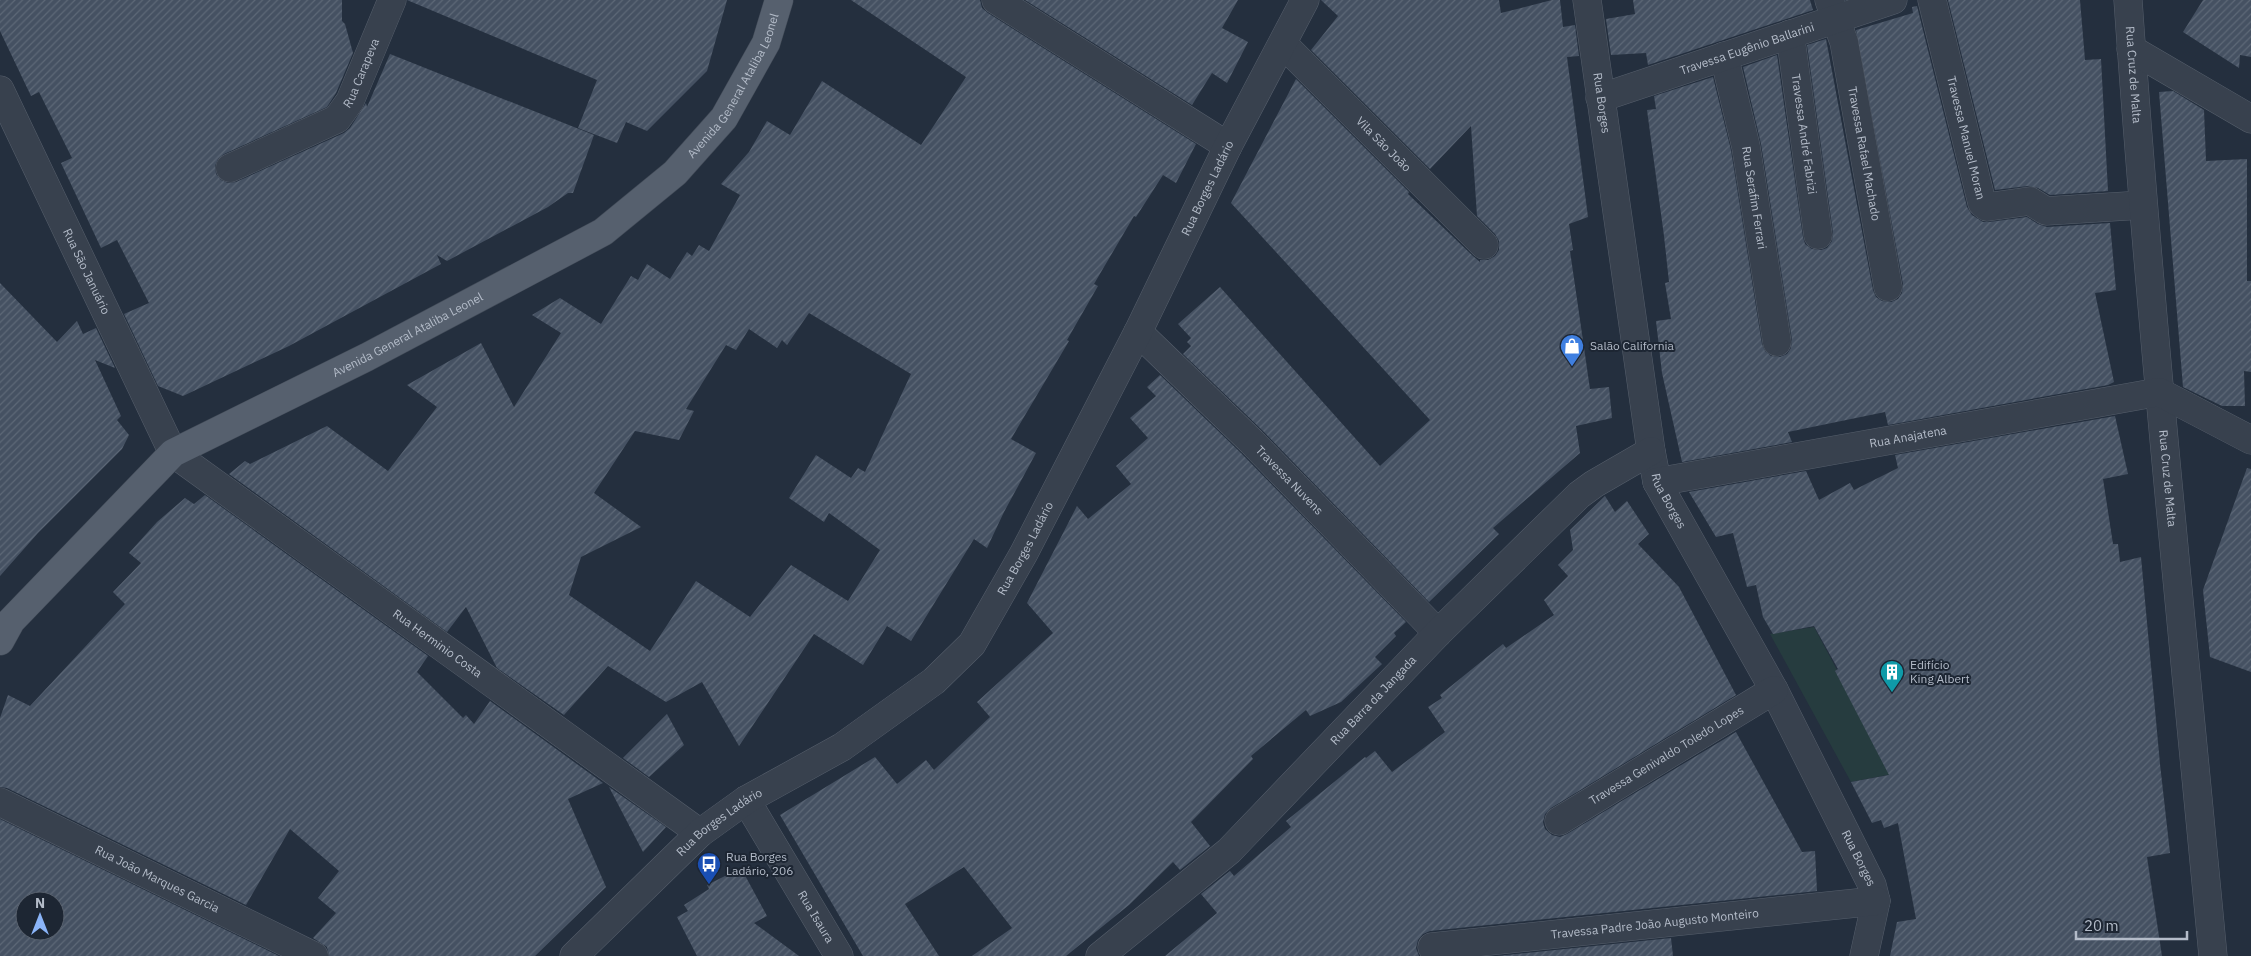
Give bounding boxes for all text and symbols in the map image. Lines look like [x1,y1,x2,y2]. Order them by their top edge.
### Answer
street label: Avenida General Ataliba Leonel [684,11,782,161]
street label: Travessa Eugênio Ballarini [1678,19,1816,78]
street label: Rua Cruz de Malta [2123,26,2145,124]
street label: Rua Carapeva [339,35,382,111]
street label: Rua Borges [1590,72,1614,134]
street label: Travessa André Fabrizi [1789,73,1820,195]
street label: Travessa Manuel Moran [1944,74,1989,201]
street label: Travessa Rafael Machado [1845,85,1884,222]
street label: Vila São João [1353,113,1415,175]
street label: Rua Borges Ladário [1178,137,1237,238]
street label: Rua Serafim Ferrari [1739,145,1770,250]
street label: Rua São Januário [60,226,114,317]
street label: Avenida General Ataliba Leonel [330,289,485,380]
shop icon: Salão California [1559,333,1585,367]
place label: Salão California [1590,338,1675,353]
street label: Rua Anajatena [1868,422,1948,451]
street label: Rua Cruz de Malta [2156,429,2180,528]
street label: Travessa Nuvens [1253,442,1327,518]
street label: Rua Borges [1648,472,1690,531]
street label: Rua Borges Ladário [994,499,1056,598]
street label: Rua Herminio Costa [390,606,486,681]
street label: Rua Barra da Jangada [1327,652,1420,748]
place label: Edifício King Albert [1910,657,1970,686]
building icon: Edifício King Albert [1879,659,1905,693]
street label: Travessa Genivaldo Toledo Lopes [1586,702,1747,808]
street label: Rua Borges Ladário [673,784,765,859]
street label: Rua Borges [1839,827,1879,889]
street label: Rua João Marques Garcia [93,842,223,916]
place label: Rua Borges Ladário, 206 [726,849,793,878]
bus stop icon: Rua Borges Ladário, 206 [696,851,722,885]
street label: Rua Isaura [795,888,838,946]
north arrow [15,891,65,941]
text: N [35,894,45,912]
street label: Travessa Padre João Augusto Monteiro [1550,905,1760,942]
scale bar [2076,908,2187,940]
text: 20 m [2084,916,2119,935]

